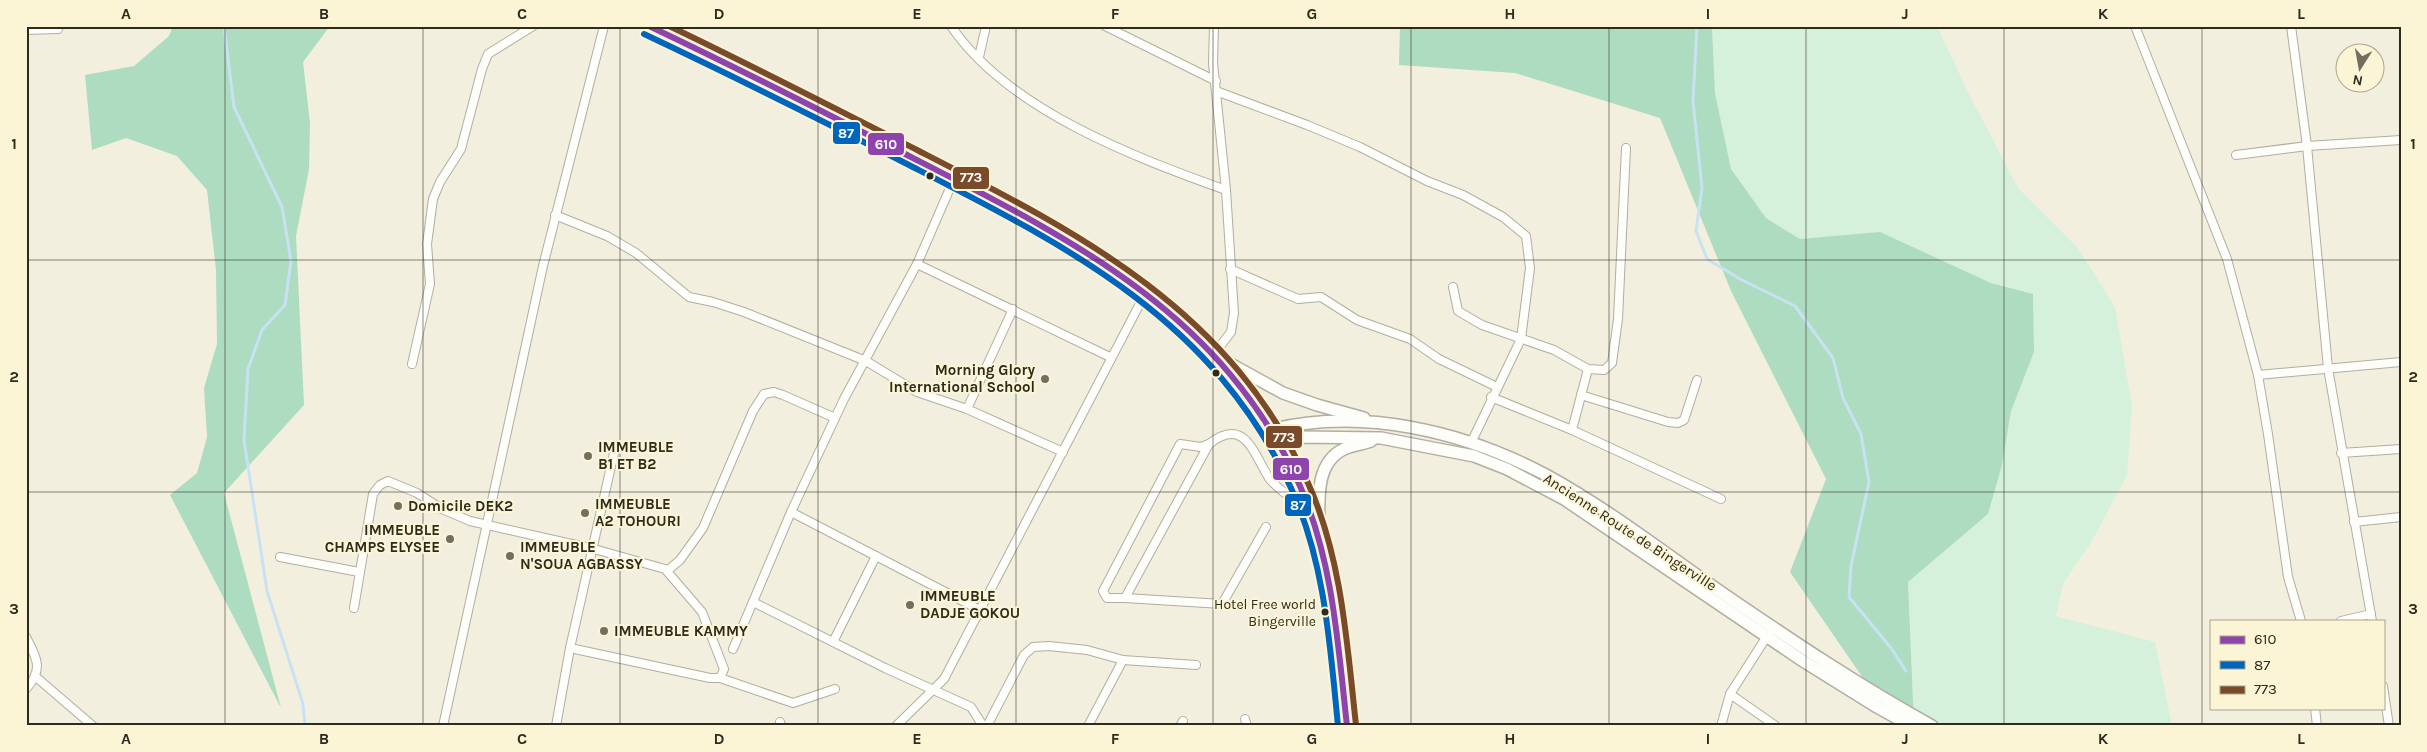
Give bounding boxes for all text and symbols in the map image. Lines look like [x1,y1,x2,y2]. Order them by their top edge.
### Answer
text: A [121,4,131,23]
text: B [319,4,329,23]
text: C [517,4,527,23]
text: D [714,4,725,23]
text: E [912,4,922,23]
text: F [1111,4,1120,23]
text: G [1307,4,1317,23]
text: H [1504,4,1516,23]
text: I [1706,4,1710,23]
text: J [1901,4,1909,23]
text: K [2098,4,2109,23]
text: L [2297,4,2305,23]
north arrow [2334,42,2384,92]
text: N [2351,71,2364,90]
line badge: 87 [832,121,861,145]
text: 87 [838,125,854,142]
line badge: 610 [867,132,905,156]
text: 1 [11,134,17,153]
text: 1 [2410,134,2416,153]
text: 610 [875,136,897,153]
line badge: 773 [952,166,990,190]
text: 773 [960,169,982,186]
unlabelled marker [925,171,935,181]
place label: Morning Glory International School [889,361,1035,396]
text: 2 [9,367,19,386]
text: 2 [2408,367,2418,386]
unlabelled marker [1211,368,1221,378]
marker: Morning Glory International School [1039,373,1051,385]
line badge: 773 [1265,425,1303,449]
text: 773 [1273,429,1295,446]
place label: IMMEUBLE B1 ET B2 [598,438,674,473]
marker: IMMEUBLE B1 ET B2 [582,450,594,462]
line badge: 610 [1272,457,1310,481]
text: 610 [1280,461,1302,478]
street label: Ancienne Route de Bingerville [1540,469,1720,595]
line badge: 87 [1284,493,1312,517]
place label: IMMEUBLE A2 TOHOURI [595,495,681,530]
place label: Domicile DEK2 [408,497,513,515]
text: 87 [1290,497,1306,514]
marker: Domicile DEK2 [392,500,404,512]
marker: IMMEUBLE A2 TOHOURI [579,507,591,519]
place label: IMMEUBLE CHAMPS ELYSEE [325,521,440,556]
marker: IMMEUBLE CHAMPS ELYSEE [444,533,456,545]
place label: IMMEUBLE N'SOUA AGBASSY [520,538,643,573]
marker: IMMEUBLE N'SOUA AGBASSY [504,550,516,562]
place label: IMMEUBLE DADJE GOKOU [920,587,1020,622]
place label: Hotel Free world Bingerville [1214,596,1316,630]
text: 3 [9,599,19,618]
marker: IMMEUBLE DADJE GOKOU [904,599,916,611]
text: 3 [2408,599,2418,618]
marker: Hotel Free world Bingerville [1320,607,1330,617]
legend [2210,620,2384,710]
place label: IMMEUBLE KAMMY [614,622,748,640]
marker: IMMEUBLE KAMMY [598,625,610,637]
text: 610 [2254,630,2277,648]
text: 87 [2254,656,2270,674]
text: 773 [2254,680,2277,698]
text: A [121,729,131,748]
text: B [319,729,329,748]
text: C [517,729,527,748]
text: D [714,729,725,748]
text: E [912,729,922,748]
text: F [1111,729,1120,748]
text: G [1307,729,1317,748]
text: H [1504,729,1516,748]
text: I [1706,729,1710,748]
text: J [1901,729,1909,748]
text: K [2098,729,2109,748]
text: L [2297,729,2305,748]

